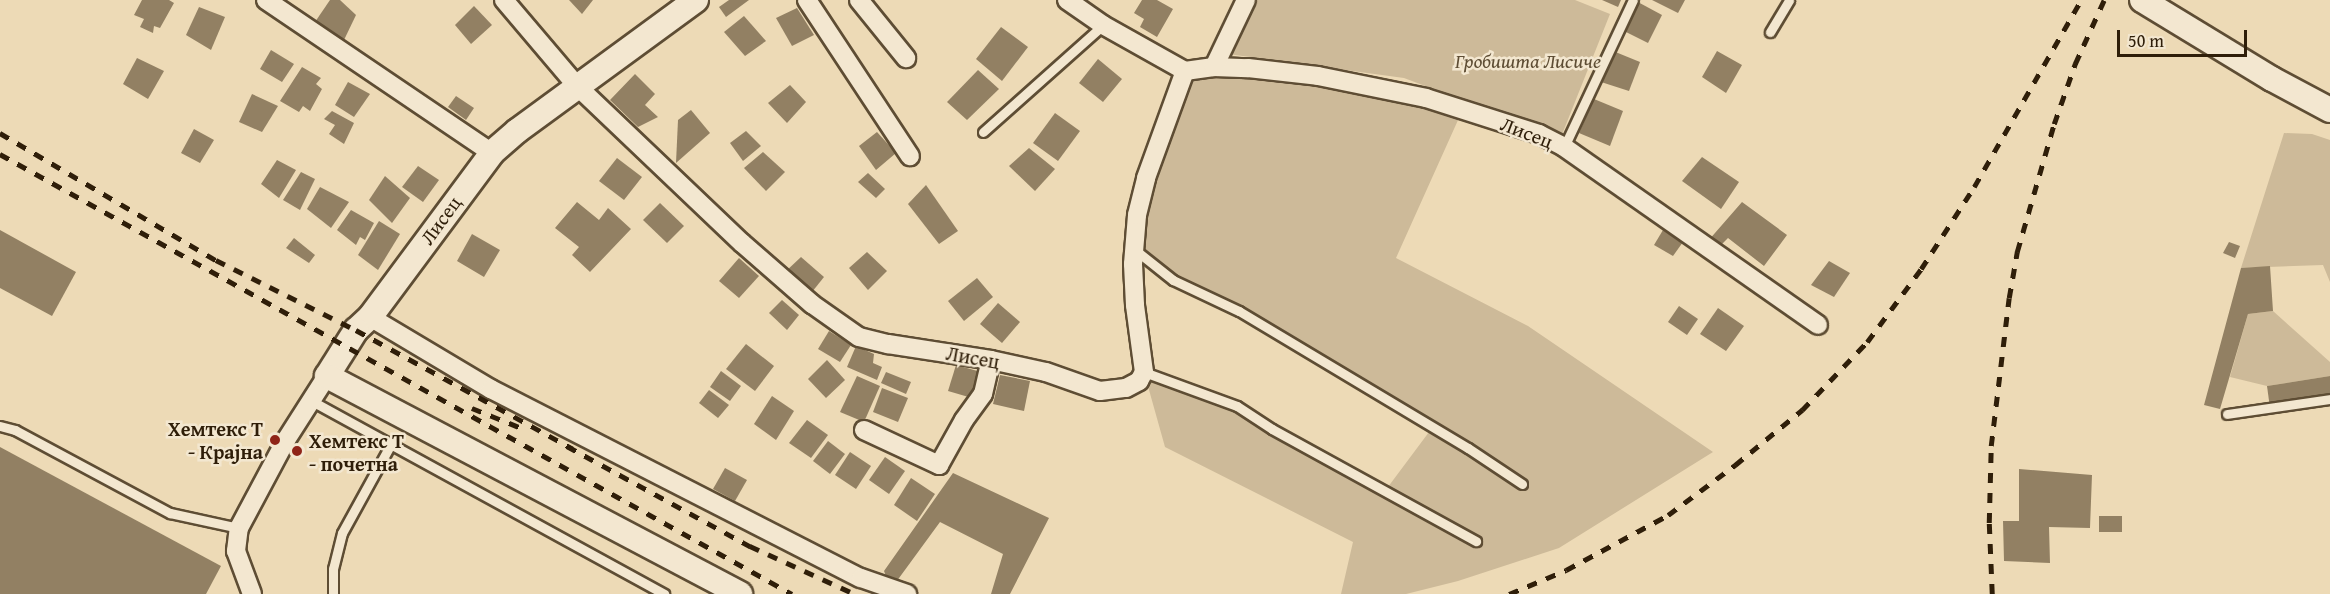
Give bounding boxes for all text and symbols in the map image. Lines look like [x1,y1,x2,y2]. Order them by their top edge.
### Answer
scale bar [2120,18,2250,56]
text: 50 m [2128,27,2164,54]
park label: Гробишта Лисиче [1455,48,1601,72]
street label: Лисец [1497,111,1557,153]
street label: Лисец [414,191,466,249]
street label: Лисец [944,340,1002,374]
place label: Хемтекс Т - Крајна [168,416,263,463]
place label: Хемтекс Т - почетна [309,428,404,475]
marker: Хемтекс Т - Крајна [268,433,282,447]
marker: Хемтекс Т - почетна [290,444,304,458]

